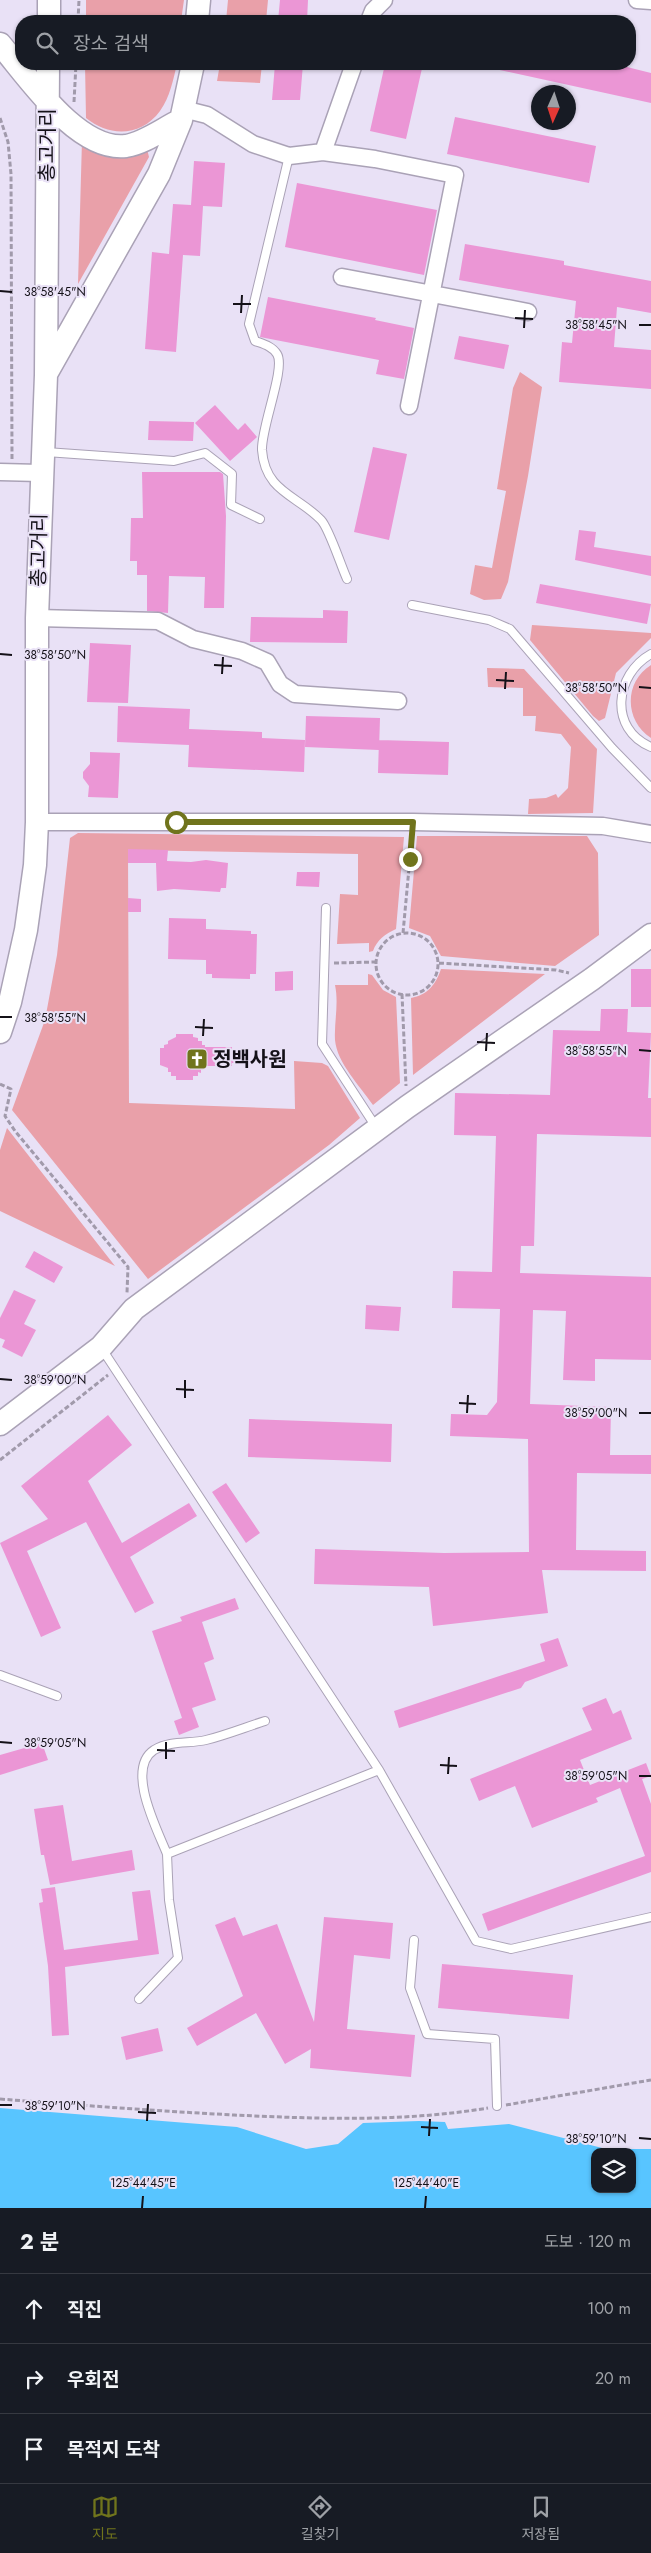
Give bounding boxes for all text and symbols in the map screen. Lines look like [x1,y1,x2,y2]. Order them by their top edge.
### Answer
search box [15,15,636,70]
icon: search [33,29,61,57]
text: 장소 검색 [73,30,149,57]
north arrow [531,85,576,130]
street label: 총고거리 [33,108,62,182]
text: 38°58'45"N [24,283,86,301]
text: 38°58'45"N [565,316,627,334]
street label: 총고거리 [24,513,54,587]
text: 38°58'50"N [24,646,86,664]
text: 38°58'50"N [565,679,627,697]
route start [165,811,188,834]
route end [399,848,422,871]
text: 38°58'55"N [24,1009,86,1027]
text: 38°58'55"N [565,1042,627,1060]
place label: 정백사원 [213,1045,287,1074]
church icon: 정백사원 [185,1047,209,1071]
text: 38°59'00"N [24,1371,86,1389]
text: 38°59'00"N [565,1404,627,1422]
text: 38°59'05"N [24,1734,86,1752]
text: 38°59'05"N [565,1767,627,1785]
text: 38°59'10"N [24,2097,86,2115]
text: 38°59'10"N [565,2130,627,2148]
map controls [591,2148,636,2193]
button: layers [591,2148,636,2193]
text: 125°44'45"E [110,2174,176,2192]
text: 125°44'40"E [393,2174,459,2192]
text: 2 분 [20,2227,59,2257]
text: 도보 · 120 m [544,2230,631,2253]
icon: ahead [20,2295,48,2323]
text: 직진 [67,2296,102,2323]
text: 100 m [587,2297,631,2320]
icon: right [20,2365,48,2393]
text: 우회전 [67,2366,119,2393]
text: 20 m [595,2367,631,2390]
icon: arrive [20,2435,48,2463]
text: 목적지 도착 [67,2436,160,2463]
tab: 지도 [91,2493,119,2544]
tab: 길찾기 [301,2493,340,2544]
tab: 저장됨 [521,2493,560,2544]

